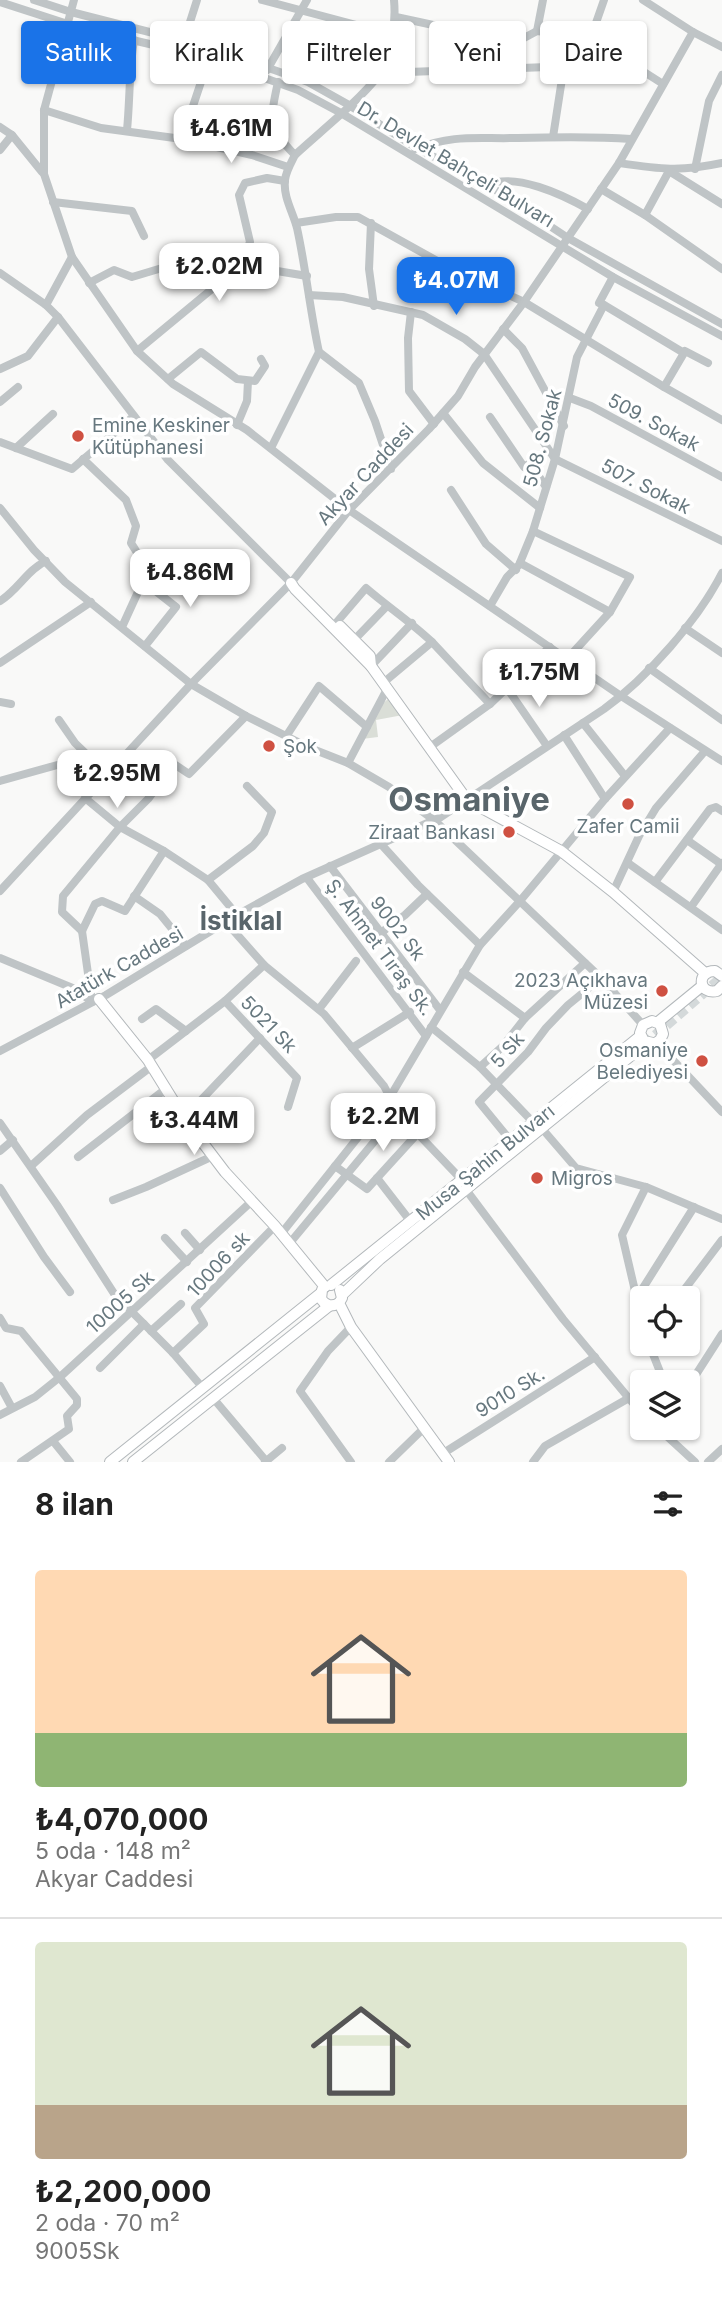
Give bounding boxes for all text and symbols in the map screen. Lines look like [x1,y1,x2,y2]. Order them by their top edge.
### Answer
chip: Satılık [21,21,136,84]
chip: Kiralık [150,21,268,84]
chip: Filtreler [282,21,415,84]
chip: Yeni [429,21,526,84]
chip: Daire [540,21,647,84]
street label: Dr. Devlet Bahçeli Bulvarı [353,97,558,232]
pin: ₺4.61M [174,106,288,165]
text: ₺4.61M [190,114,272,142]
pin: ₺2.02M [162,244,276,303]
text: ₺2.02M [175,252,263,280]
pin: ₺4.07M [399,258,513,317]
text: ₺4.07M [413,266,499,294]
street label: 508. Sokak [518,386,567,490]
street label: 509. Sokak [604,389,704,457]
place label: Emine Keskiner Kütüphanesi [92,414,230,459]
street label: Akyar Caddesi [312,419,418,530]
marker: Emine Keskiner Kütüphanesi [70,428,86,444]
street label: 507. Sokak [597,454,695,519]
pin: ₺4.86M [133,550,247,609]
text: ₺4.86M [146,558,234,586]
pin: ₺1.75M [482,650,596,709]
text: ₺1.75M [498,658,580,686]
place label: Şok [283,735,318,758]
marker: Şok [261,738,277,754]
pin: ₺2.95M [60,750,174,810]
text: ₺2.95M [73,759,161,787]
district label: Osmaniye [388,779,550,819]
marker: Zafer Camii [620,796,636,812]
place label: Zafer Camii [576,815,680,838]
place label: Ziraat Bankası [368,821,495,844]
marker: Ziraat Bankası [501,824,517,840]
street label: Ş. Ahmet Tıraş Sk. [321,875,438,1020]
street label: 9002 Sk [365,892,430,966]
district label: İstiklal [200,905,282,936]
street label: Atatürk Caddesi [51,921,187,1013]
place label: 2023 Açıkhava Müzesi [514,969,648,1014]
marker: 2023 Açıkhava Müzesi [654,983,670,999]
street label: 5021 Sk [236,991,302,1058]
street label: 5 Sk [486,1027,529,1073]
place label: Osmaniye Belediyesi [597,1039,688,1084]
marker: Osmaniye Belediyesi [694,1053,710,1069]
pin: ₺2.2M [334,1094,432,1153]
pin: ₺3.44M [137,1098,251,1157]
street label: Musa Şahin Bulvarı [411,1100,559,1225]
text: ₺2.2M [347,1102,419,1130]
text: ₺3.44M [149,1106,239,1134]
place label: Migros [551,1167,613,1190]
marker: Migros [529,1170,545,1186]
street label: 10006 sk [182,1226,255,1302]
street label: 10005 Sk [82,1266,159,1339]
map controls [630,1286,700,1440]
button: locate [630,1286,700,1356]
street label: 9010 Sk. [472,1362,549,1423]
button: layers [630,1370,700,1440]
icon: filters [649,1485,687,1523]
text: 8 ilan [35,1486,114,1522]
icon: home [298,1616,424,1742]
text: ₺4,070,000 [35,1801,209,1837]
text: 5 oda · 148 m² [35,1837,191,1865]
text: Akyar Caddesi [35,1865,193,1893]
icon: home [298,1988,424,2114]
text: ₺2,200,000 [35,2173,212,2209]
text: 2 oda · 70 m² [35,2209,180,2237]
text: 9005Sk [35,2237,120,2265]

